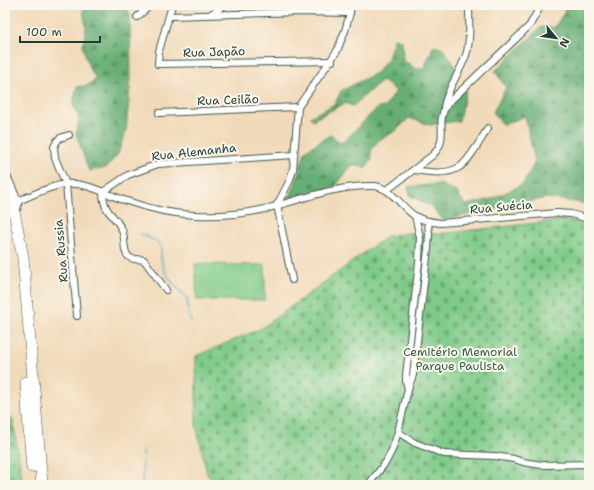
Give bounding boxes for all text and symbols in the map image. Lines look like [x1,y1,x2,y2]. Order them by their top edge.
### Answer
scale bar [20,18,100,44]
north arrow [536,18,576,58]
text: 100 m [26,24,62,40]
text: N [555,35,573,50]
street label: Rua Japão [183,43,245,61]
street label: Rua Ceilão [197,91,259,109]
street label: Rua Alemanha [151,140,238,164]
street label: Rua Suécia [469,196,533,218]
street label: Rua Russia [50,218,72,283]
park label: Cemitério Memorial Parque Paulista [403,344,517,374]

